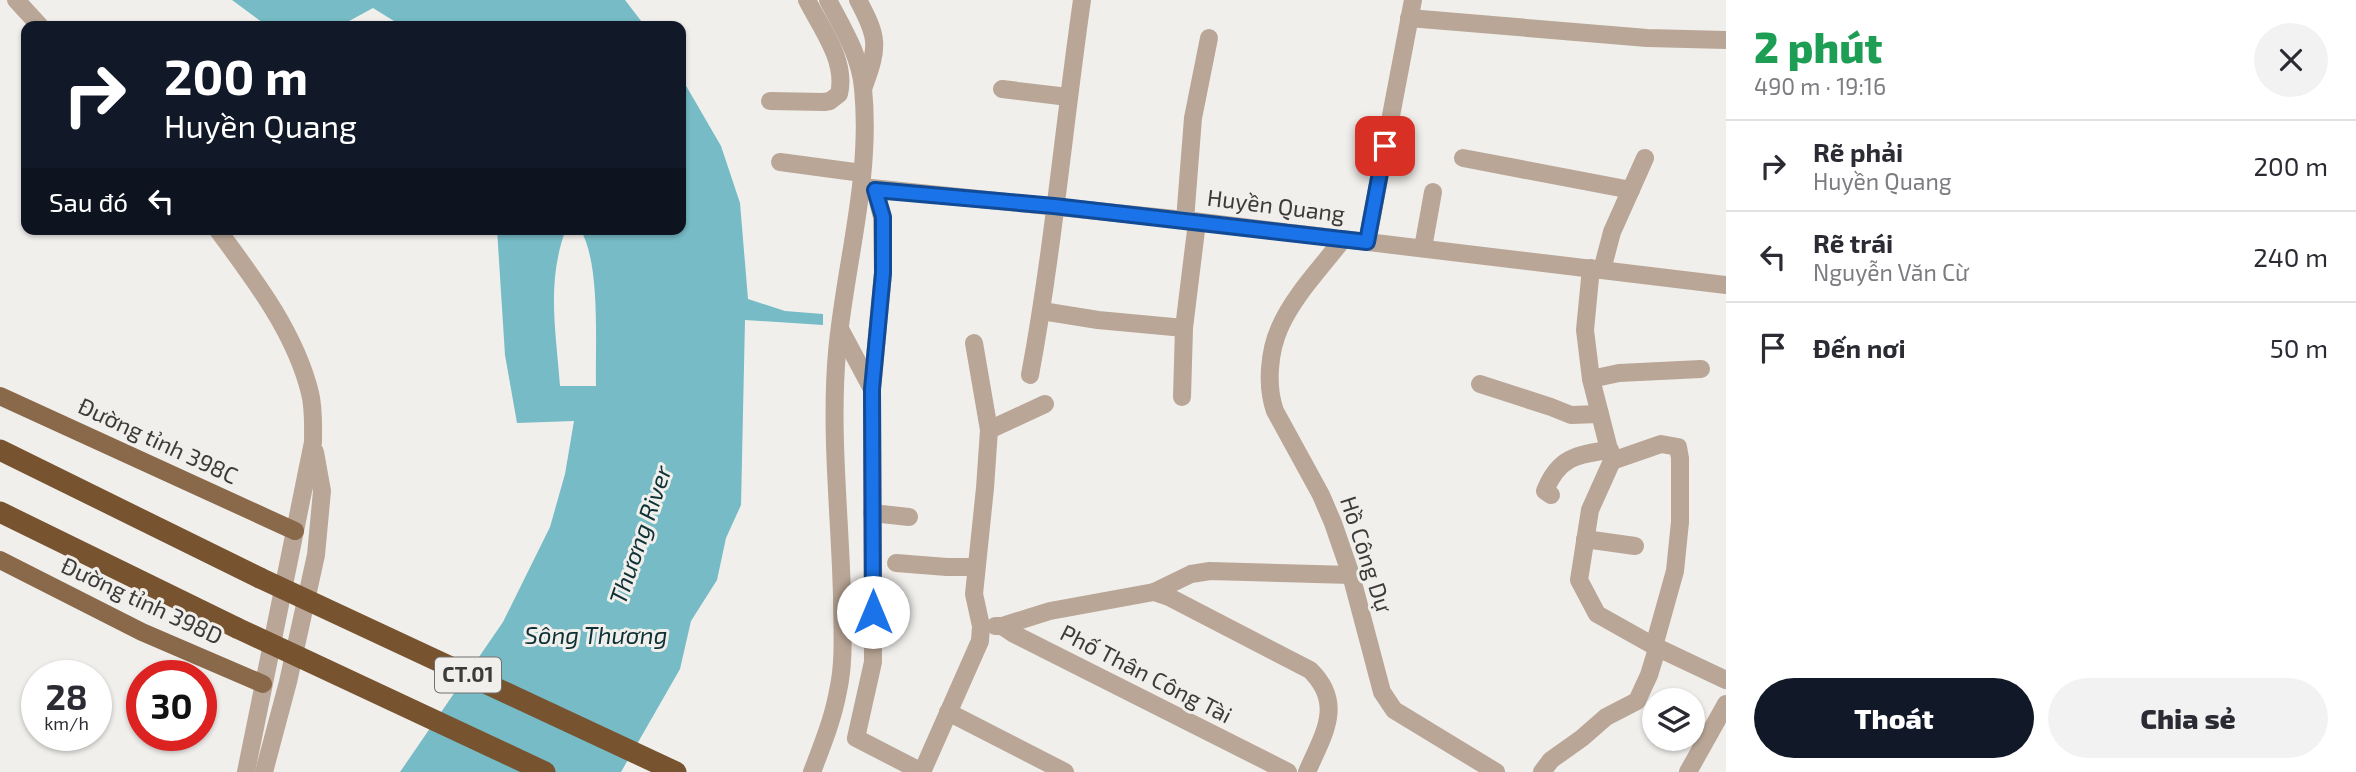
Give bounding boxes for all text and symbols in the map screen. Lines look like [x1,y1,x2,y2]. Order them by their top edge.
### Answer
text: 2 phút [1754,21,1882,71]
button: close [2254,23,2328,97]
text: 200 m [164,46,308,105]
icon: right [49,49,140,140]
text: 490 m · 19:16 [1754,72,1886,100]
text: Huyền Quang [164,106,357,144]
pin [1355,116,1415,176]
icon: arrive [1366,127,1404,165]
text: Rẽ phải [1813,136,1903,167]
icon: right [1754,147,1792,185]
text: 200 m [2253,150,2328,181]
text: Huyền Quang [1813,167,1952,195]
icon: left [142,182,180,220]
street label: Huyền Quang [1206,183,1347,227]
text: Sau đó [49,186,128,217]
text: Rẽ trái [1813,227,1893,258]
icon: left [1754,238,1792,276]
text: 240 m [2253,241,2328,272]
text: Nguyễn Văn Cừ [1813,258,1969,286]
icon: arrive [1754,329,1792,367]
text: Đến nơi [1813,332,1906,363]
text: 50 m [2270,332,2328,363]
street label: Đường tỉnh 398C [74,391,243,489]
water label: Thương River [602,461,677,608]
street label: Hồ Công Dự [1335,492,1399,616]
street label: Đường tỉnh 398D [57,550,228,650]
position arrow [836,575,910,649]
street label: Phố Thân Công Tài [1056,618,1237,728]
water label: Sông Thương [525,620,668,649]
road number: CT.01 [435,658,501,692]
speed limit sign: 30 [126,660,217,751]
text: 28 [45,675,88,717]
button: Thoát [1754,678,2034,758]
button: Chia sẻ [2048,678,2328,758]
map controls [1642,688,1705,751]
button: layers [1642,688,1705,751]
text: km/h [44,712,89,734]

